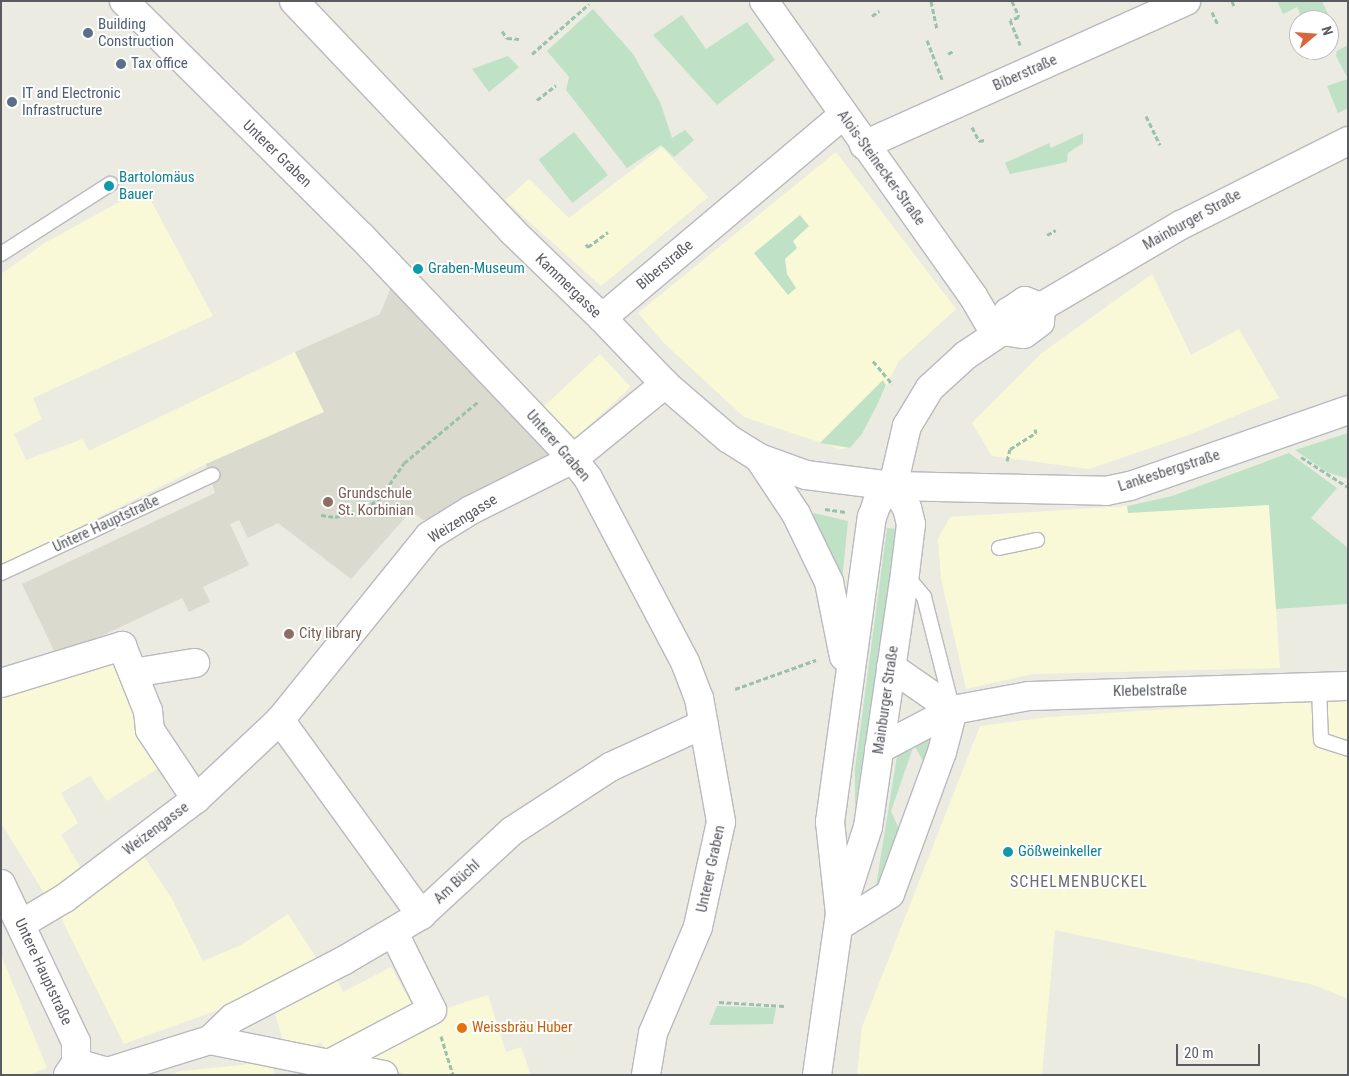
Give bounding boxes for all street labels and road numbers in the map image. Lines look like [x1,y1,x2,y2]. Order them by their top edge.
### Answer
street label: Biberstraße [990,51,1060,95]
street label: Alois-Steinecker-Straße [833,107,929,229]
street label: Unterer Graben [239,117,315,191]
street label: Mainburger Straße [1140,186,1244,254]
street label: Biberstraße [633,236,697,294]
street label: Kammergasse [531,250,605,322]
street label: Unterer Graben [522,407,594,485]
street label: Lankesbergstraße [1116,446,1222,496]
street label: Untere Hauptstraße [50,491,162,557]
street label: Weizengasse [425,491,501,547]
street label: Mainburger Straße [869,645,903,755]
street label: Klebelstraße [1113,681,1187,701]
street label: Weizengasse [120,798,192,860]
street label: Unterer Graben [693,824,729,914]
street label: Am Büchl [430,856,484,908]
street label: Untere Hauptstraße [10,916,76,1028]

